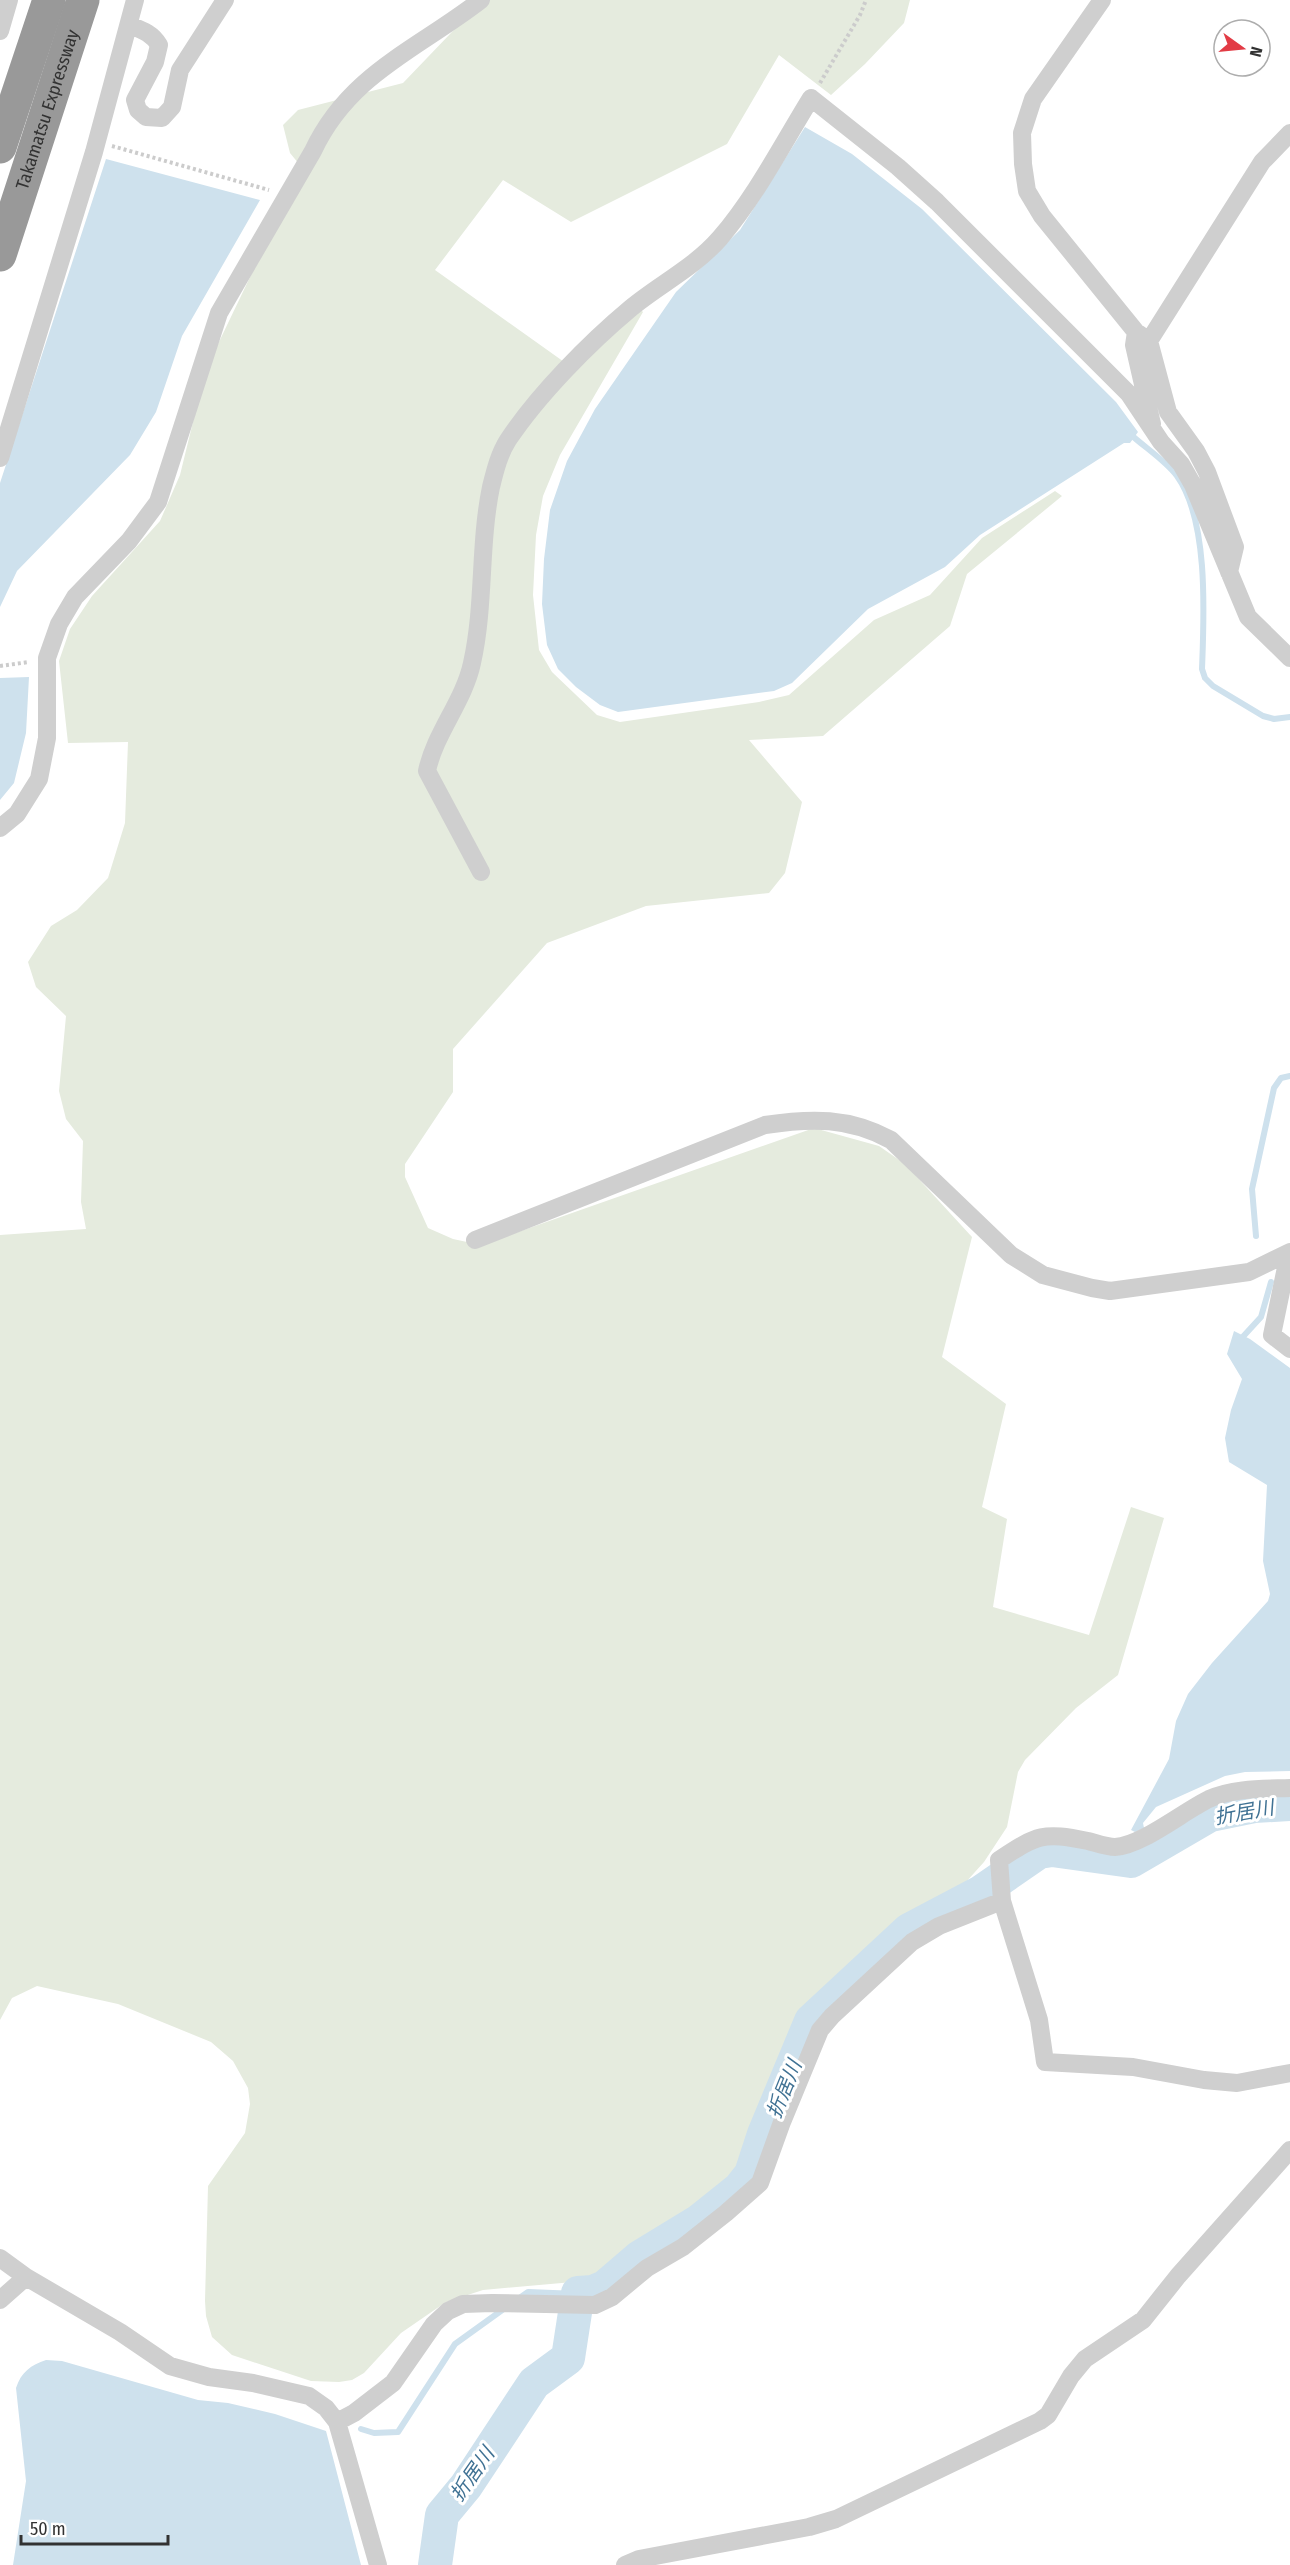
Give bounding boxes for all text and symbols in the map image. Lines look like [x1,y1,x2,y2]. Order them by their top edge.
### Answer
north arrow [1212,18,1272,78]
street label: Takamatsu Expressway [11,27,84,192]
text: N [1246,45,1266,59]
water label: 折居川 [1212,1795,1278,1829]
water label: 折居川 [762,2055,807,2121]
water label: 折居川 [445,2441,500,2505]
scale bar [21,2508,168,2546]
text: 50 m [30,2518,66,2540]

